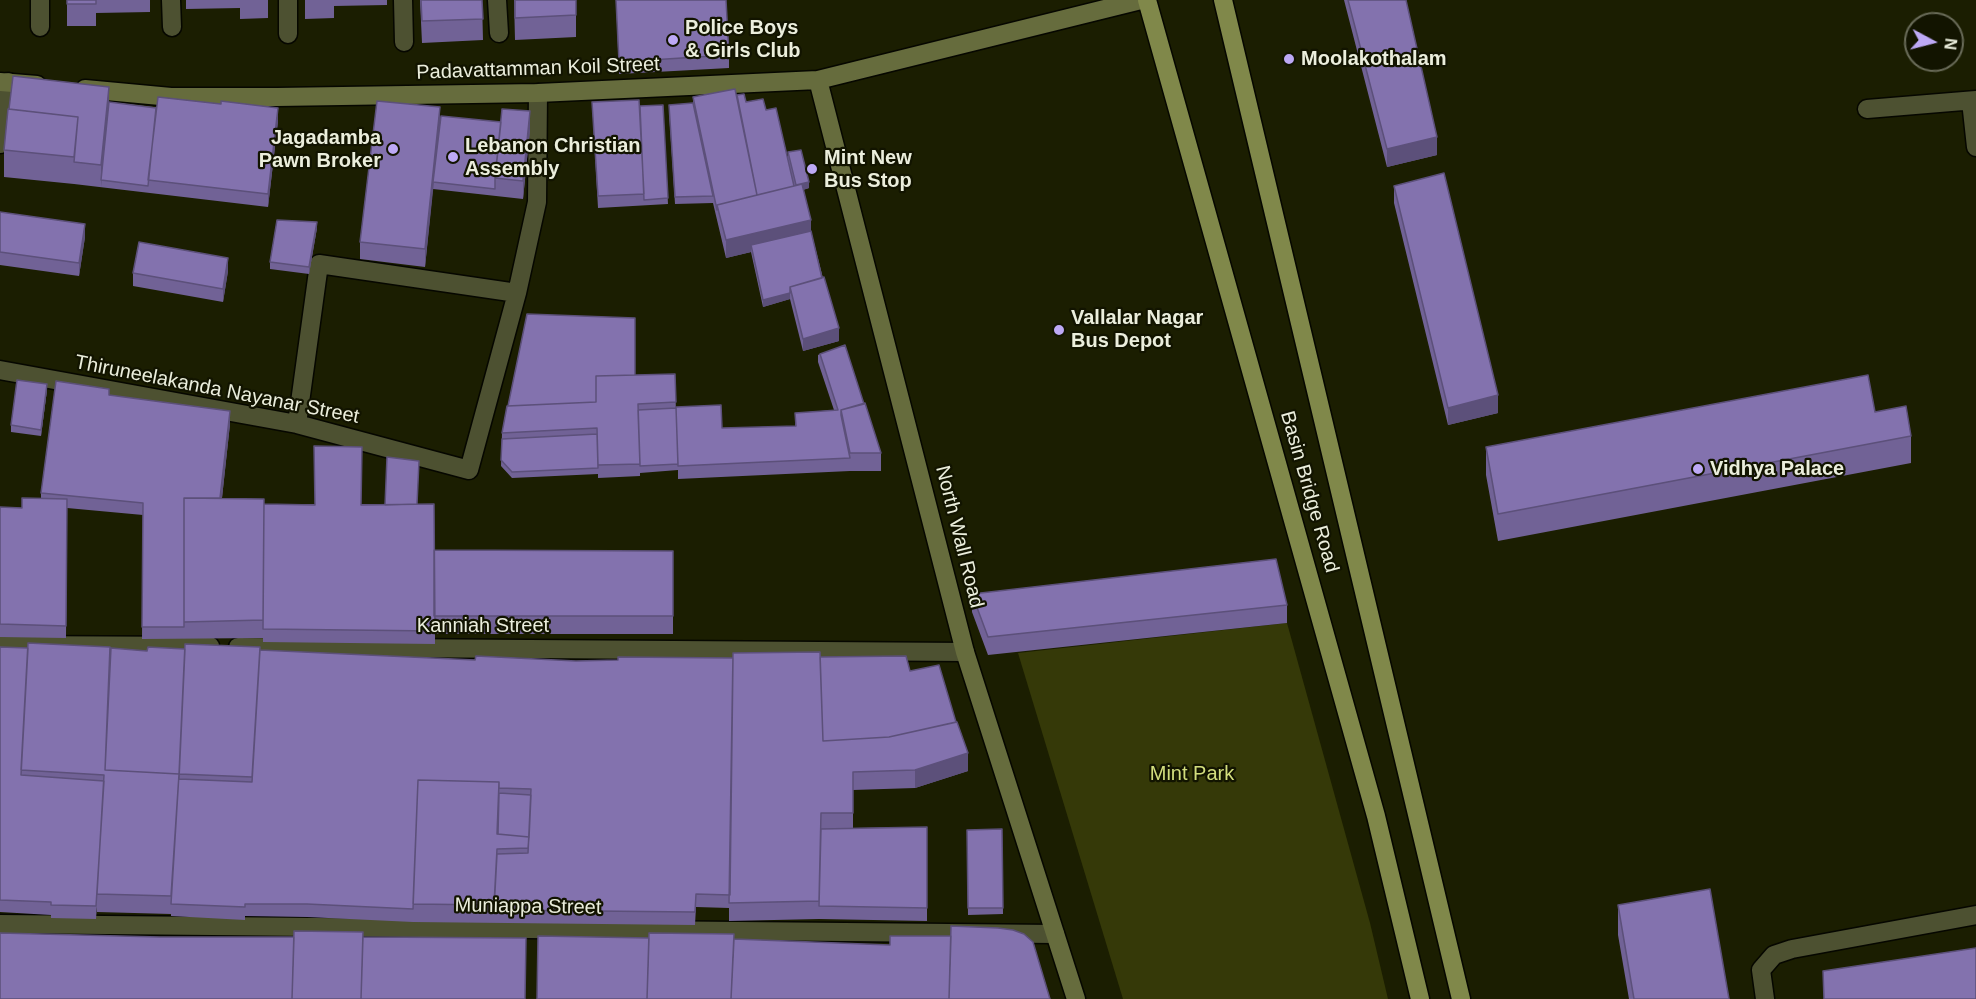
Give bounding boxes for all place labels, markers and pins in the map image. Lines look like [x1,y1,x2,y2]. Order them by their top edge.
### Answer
place label: Police Boys & Girls Club [685,16,801,63]
marker: Police Boys & Girls Club [666,33,680,47]
place label: Moolakothalam [1301,47,1447,71]
marker: Moolakothalam [1282,52,1296,66]
place label: Jagadamba Pawn Broker [259,126,381,173]
place label: Lebanon Christian Assembly [465,134,641,181]
marker: Jagadamba Pawn Broker [386,142,400,156]
place label: Mint New Bus Stop [824,146,912,193]
marker: Lebanon Christian Assembly [446,150,460,164]
marker: Mint New Bus Stop [805,162,819,176]
place label: Vallalar Nagar Bus Depot [1071,306,1203,353]
marker: Vallalar Nagar Bus Depot [1052,323,1066,337]
place label: Vidhya Palace [1710,457,1844,481]
marker: Vidhya Palace [1691,462,1705,476]

